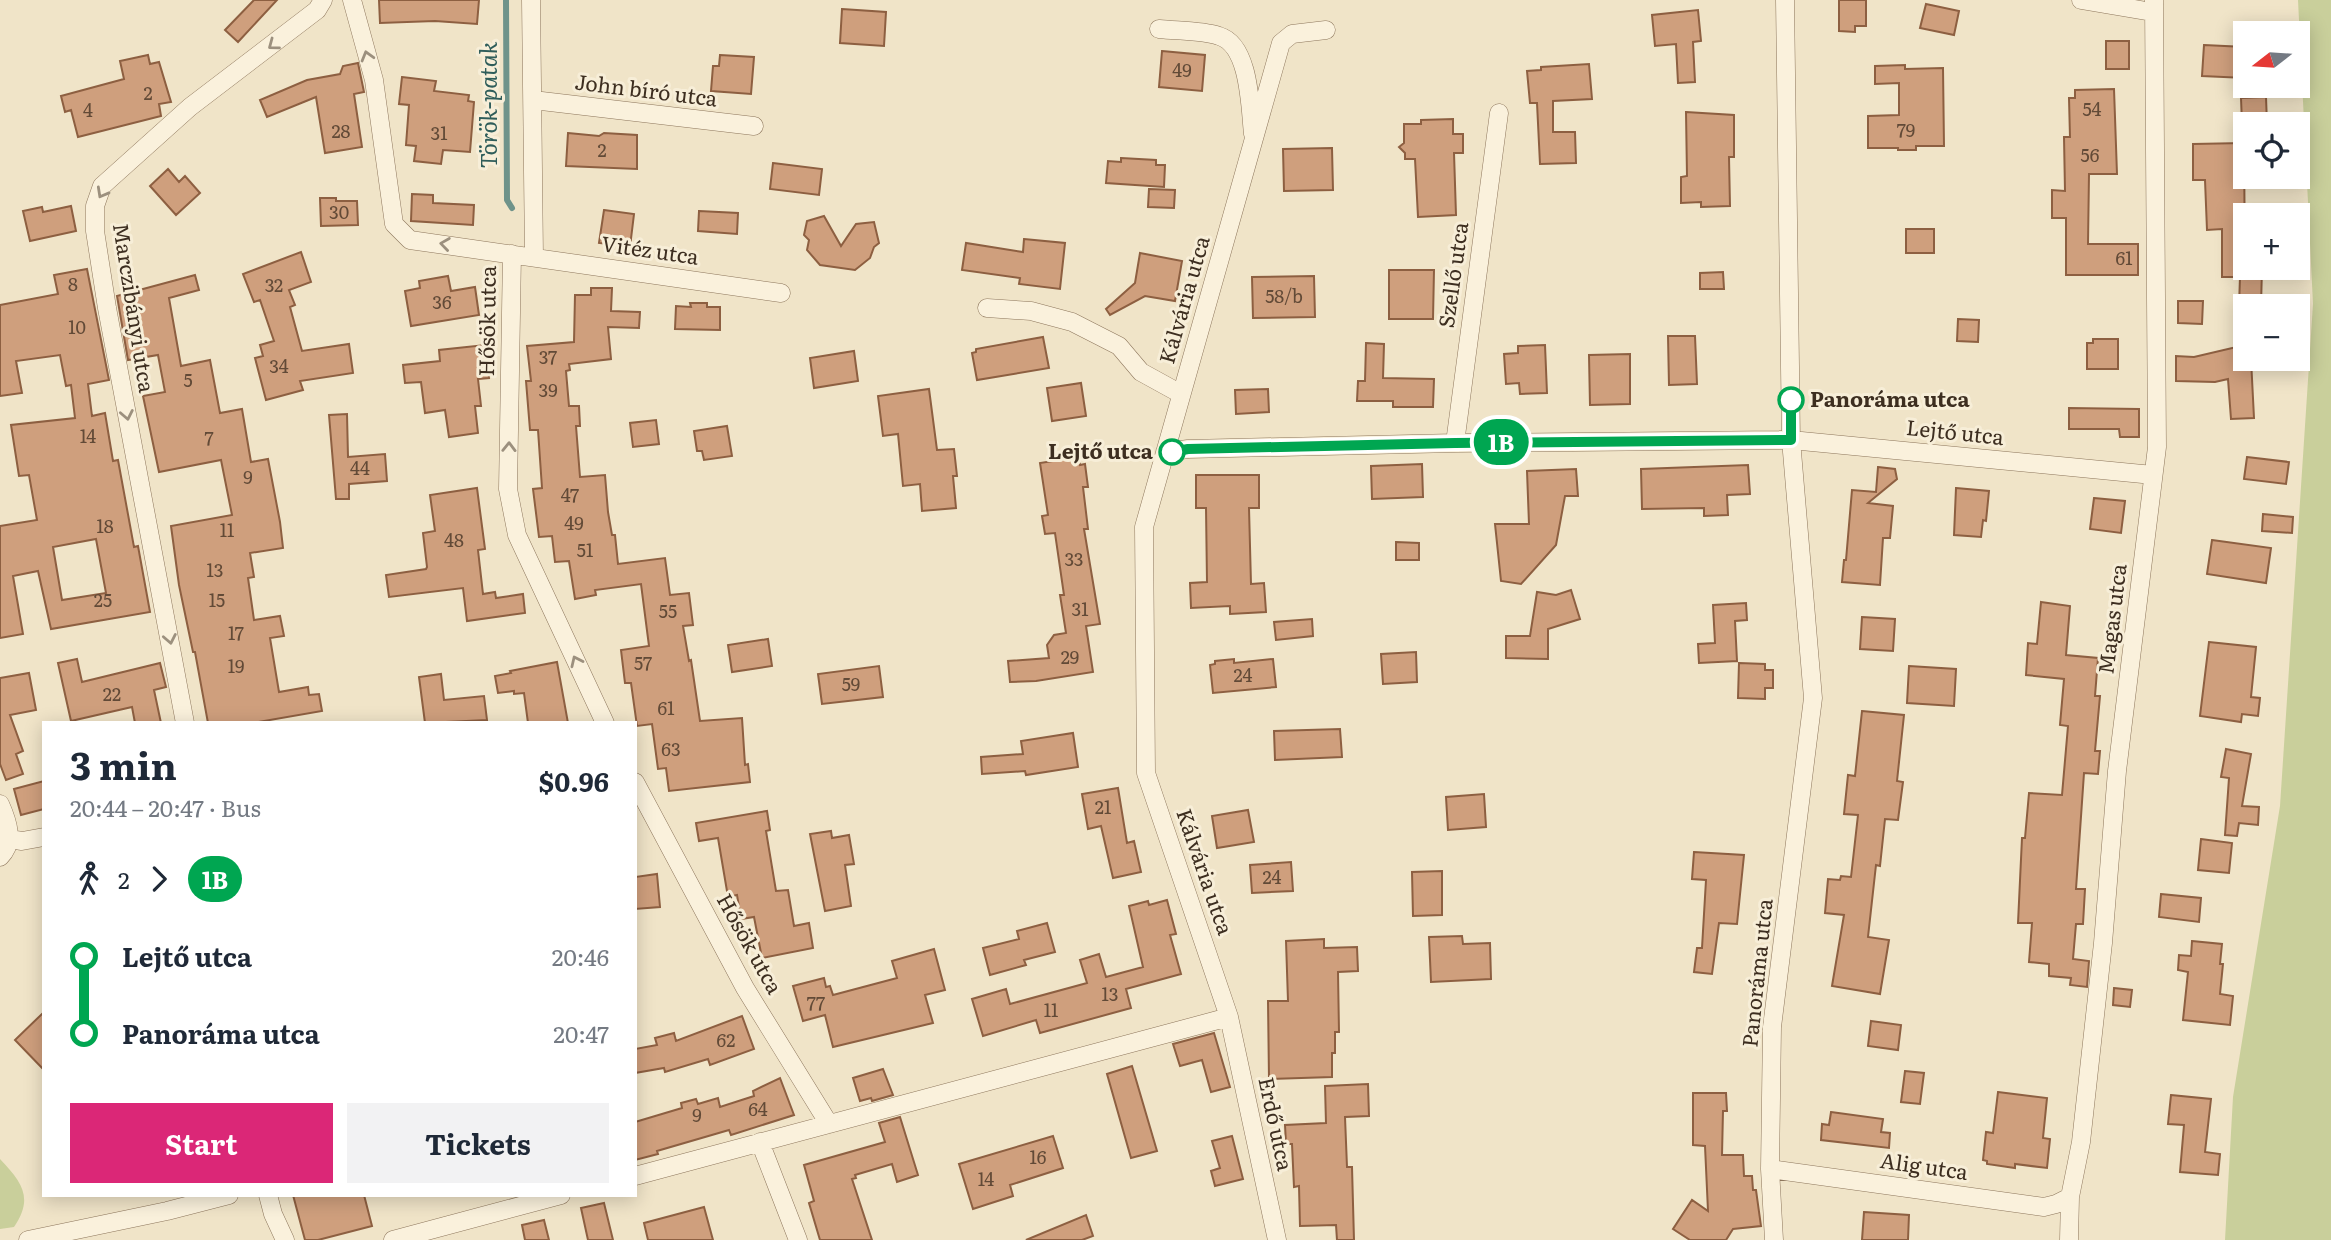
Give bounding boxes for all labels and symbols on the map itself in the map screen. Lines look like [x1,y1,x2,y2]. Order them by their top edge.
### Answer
north arrow [2233,21,2310,98]
one-way arrow [268,37,281,49]
water label: Török-patak [470,41,504,168]
one-way arrow [361,51,376,63]
house number: 49 [1172,56,1192,83]
street label: John bíró utca [573,64,720,113]
house number: 2 [143,79,153,106]
house number: 54 [2082,95,2102,122]
house number: 4 [83,96,93,123]
house number: 79 [1897,116,1915,143]
house number: 28 [331,117,351,144]
house number: 31 [430,119,448,146]
house number: 2 [597,136,607,163]
house number: 56 [2081,141,2100,168]
one-way arrow [96,185,110,198]
house number: 30 [329,198,349,225]
street label: Szellő utca [1429,219,1474,330]
street label: Marczibányi utca [107,220,164,395]
street label: Vitéz utca [600,226,702,271]
street label: Kálvária utca [1150,231,1216,367]
one-way arrow [439,237,451,252]
house number: 61 [2116,244,2133,271]
street label: Hősök utca [469,265,502,377]
house number: 8 [68,270,78,297]
house number: 32 [265,271,283,298]
house number: 58/b [1265,282,1303,309]
house number: 36 [432,288,452,315]
house number: 10 [68,313,86,340]
house number: 37 [539,343,557,370]
house number: 34 [269,352,289,379]
house number: 5 [183,366,193,393]
house number: 39 [538,376,558,403]
place label: Panoráma utca [1810,382,1971,413]
marker: Panoráma utca [1778,387,1804,413]
one-way arrow [119,409,134,421]
street label: Lejtő utca [1905,410,2006,451]
line badge: 1B [1470,419,1532,465]
house number: 14 [80,422,96,449]
house number: 7 [204,424,214,451]
place label: Lejtő utca [1048,434,1154,465]
marker: Lejtő utca [1159,439,1185,465]
one-way arrow [501,442,517,452]
house number: 44 [350,454,370,481]
house number: 9 [243,463,253,490]
house number: 47 [561,481,579,508]
house number: 49 [564,509,584,536]
house number: 18 [96,512,114,539]
house number: 11 [220,516,234,543]
house number: 48 [444,526,464,553]
house number: 51 [577,536,593,563]
house number: 33 [1065,545,1083,572]
house number: 13 [206,556,224,583]
street label: Magas utca [2088,561,2133,676]
house number: 25 [94,586,112,613]
house number: 15 [209,586,225,613]
house number: 31 [1071,595,1089,622]
house number: 55 [659,597,677,624]
house number: 17 [228,619,244,646]
one-way arrow [162,633,177,645]
house number: 29 [1061,643,1079,670]
house number: 57 [634,649,652,676]
house number: 19 [228,652,244,679]
one-way arrow [570,656,584,668]
house number: 24 [1233,661,1253,688]
house number: 59 [842,670,860,697]
house number: 22 [103,680,121,707]
house number: 61 [658,694,675,721]
house number: 63 [661,735,681,762]
house number: 21 [1095,793,1111,820]
street label: Kálvária utca [1170,804,1243,939]
house number: 24 [1262,863,1282,890]
street label: Hősök utca [711,887,792,999]
street label: Panoráma utca [1732,896,1779,1049]
house number: 13 [1101,980,1119,1007]
house number: 77 [807,989,825,1016]
house number: 11 [1044,996,1058,1023]
house number: 62 [717,1026,735,1053]
street label: Erdő utca [1252,1074,1303,1174]
house number: 64 [748,1095,768,1122]
house number: 9 [692,1101,702,1128]
house number: 16 [1030,1143,1047,1170]
street label: Alig utca [1878,1143,1971,1186]
house number: 14 [978,1165,994,1192]

